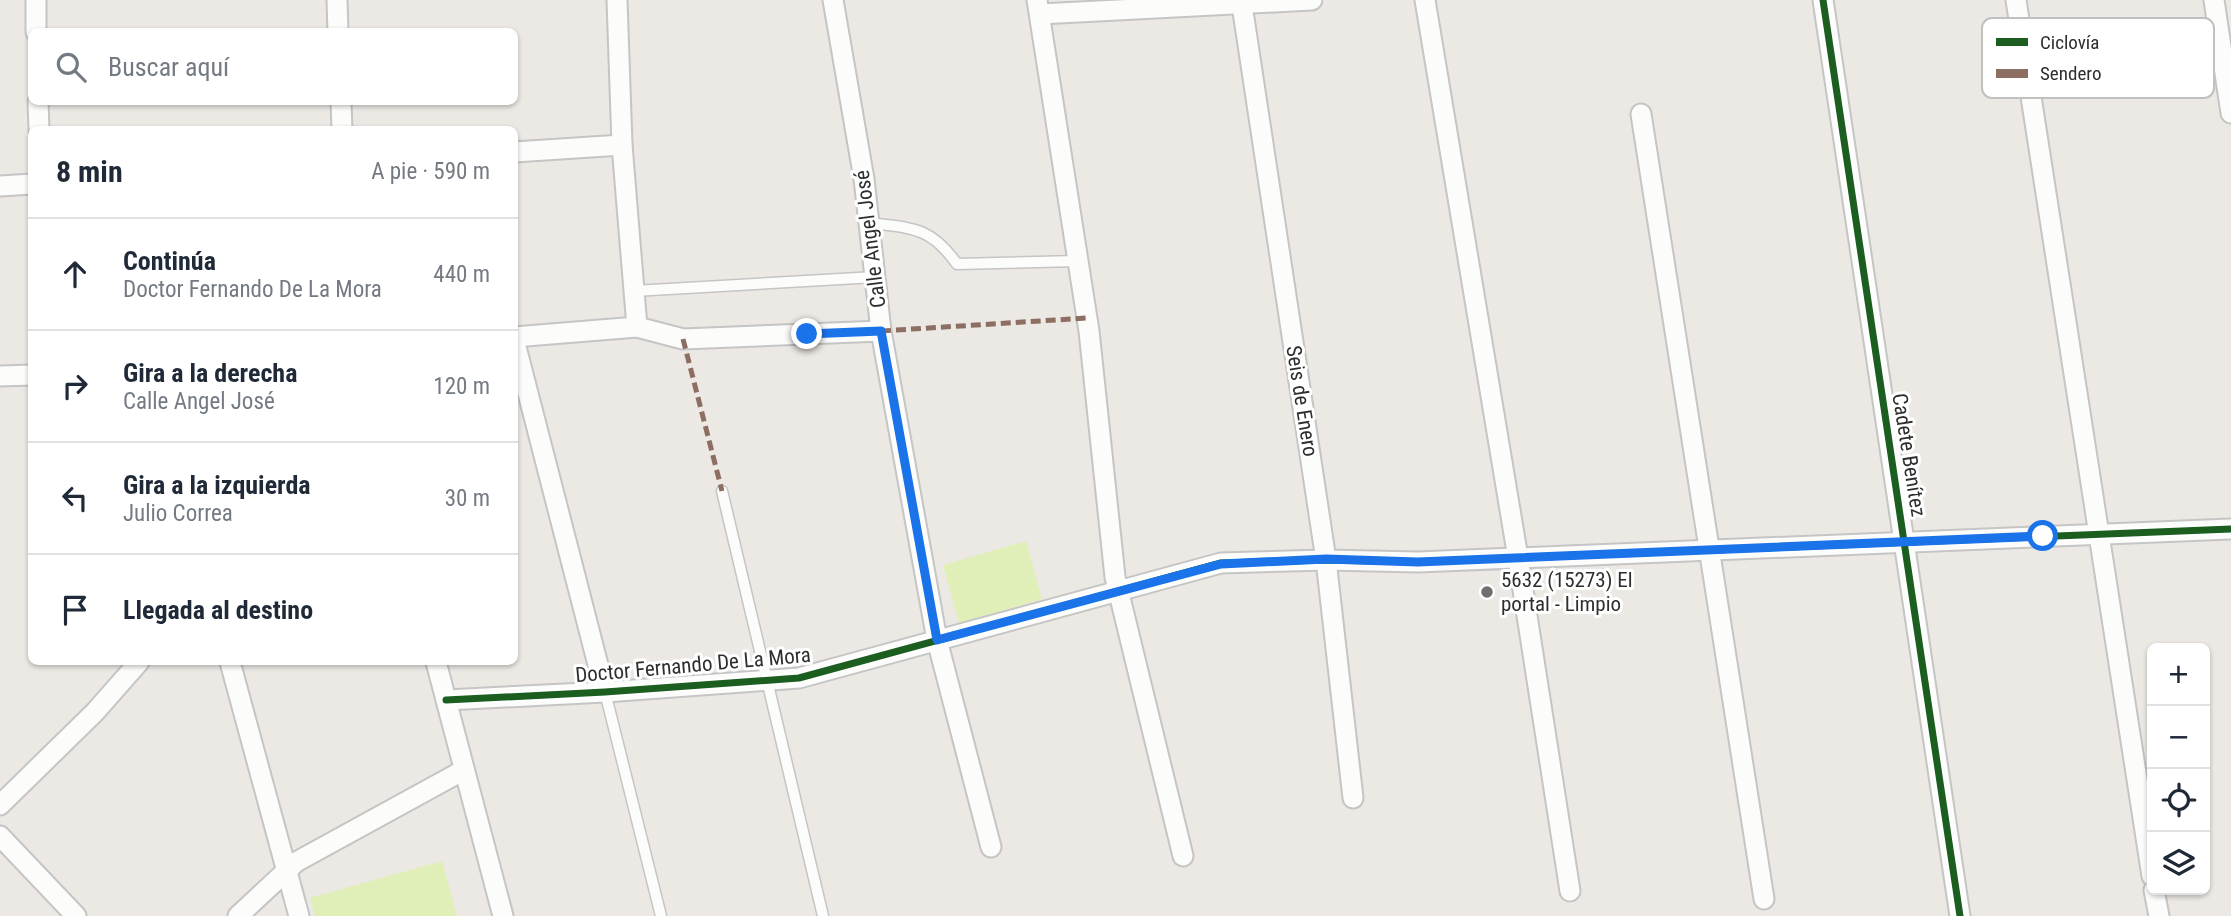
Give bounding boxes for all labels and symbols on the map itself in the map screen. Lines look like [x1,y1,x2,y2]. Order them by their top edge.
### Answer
legend [1982,18,2214,98]
text: Ciclovía [2040,31,2099,54]
text: Sendero [2040,62,2101,85]
street label: Calle Angel José [850,169,890,309]
route end [791,318,822,349]
street label: Seis de Enero [1281,344,1323,458]
street label: Cadete Benítez [1887,391,1931,519]
route start [2027,520,2058,551]
place label: 5632 (15273) El portal - Limpio [1501,568,1633,616]
marker: 5632 (15273) El portal - Limpio [1479,584,1495,600]
street label: Doctor Fernando De La Mora [574,643,812,687]

